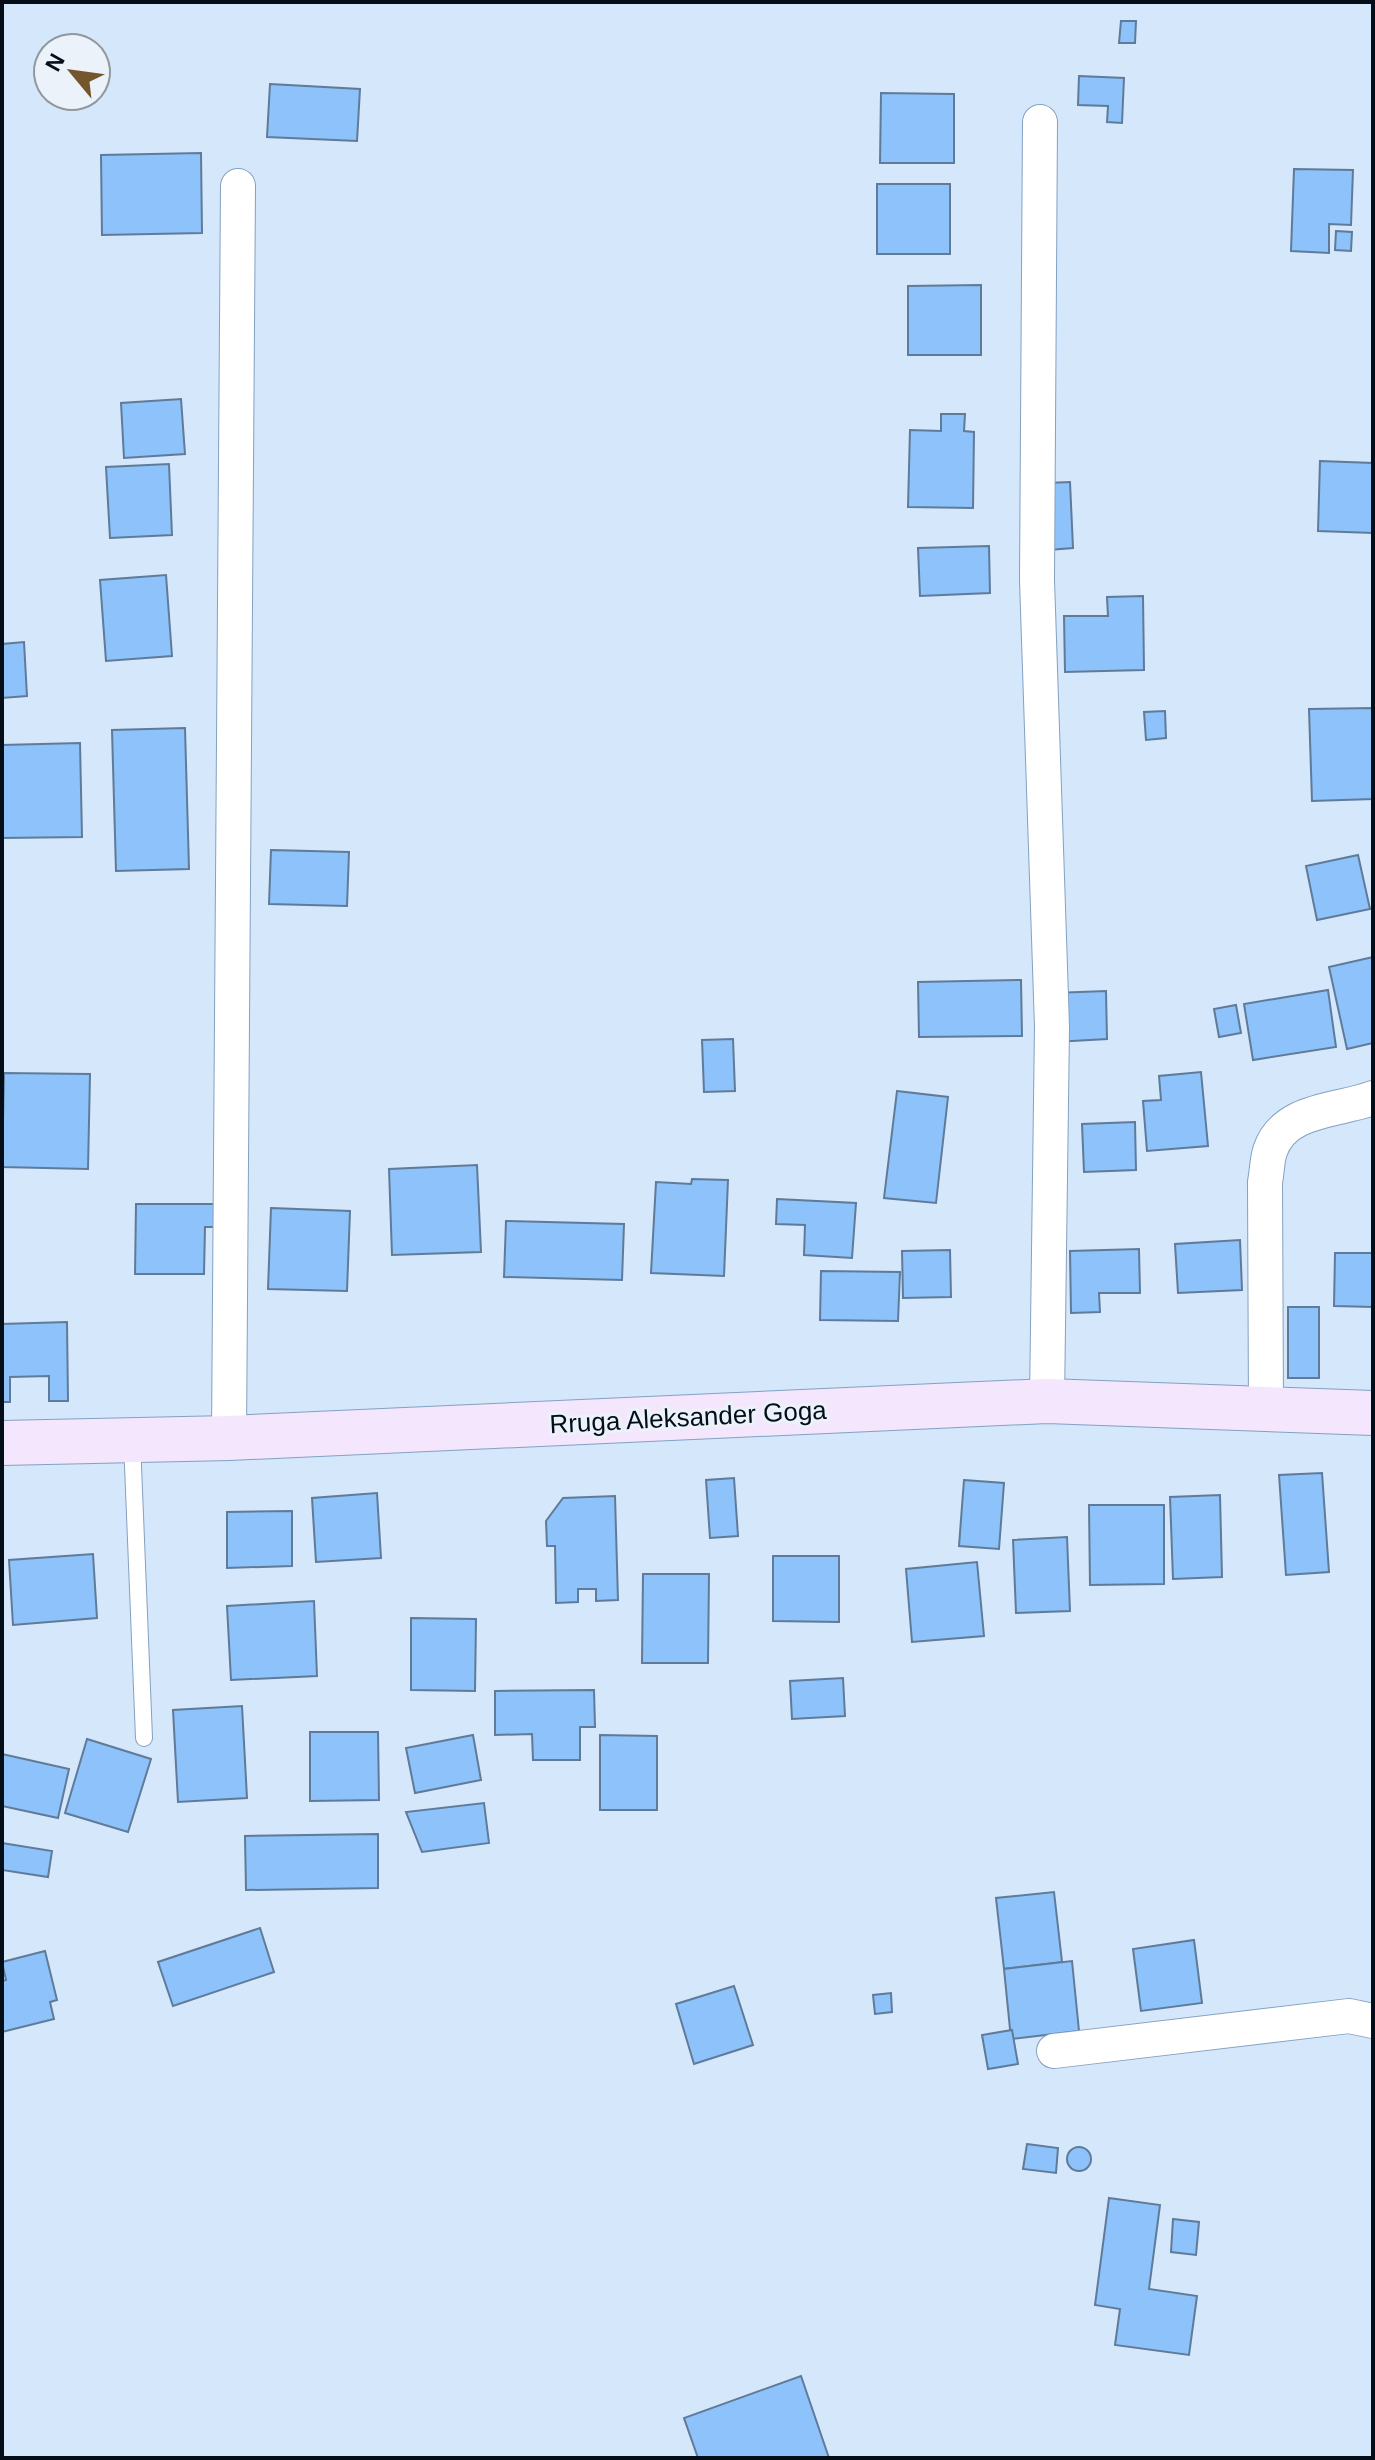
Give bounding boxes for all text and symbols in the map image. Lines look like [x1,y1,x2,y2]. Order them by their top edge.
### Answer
north arrow [32,32,112,112]
text: N [40,50,70,76]
street label: Rruga Aleksander Goga [549,1395,828,1439]

